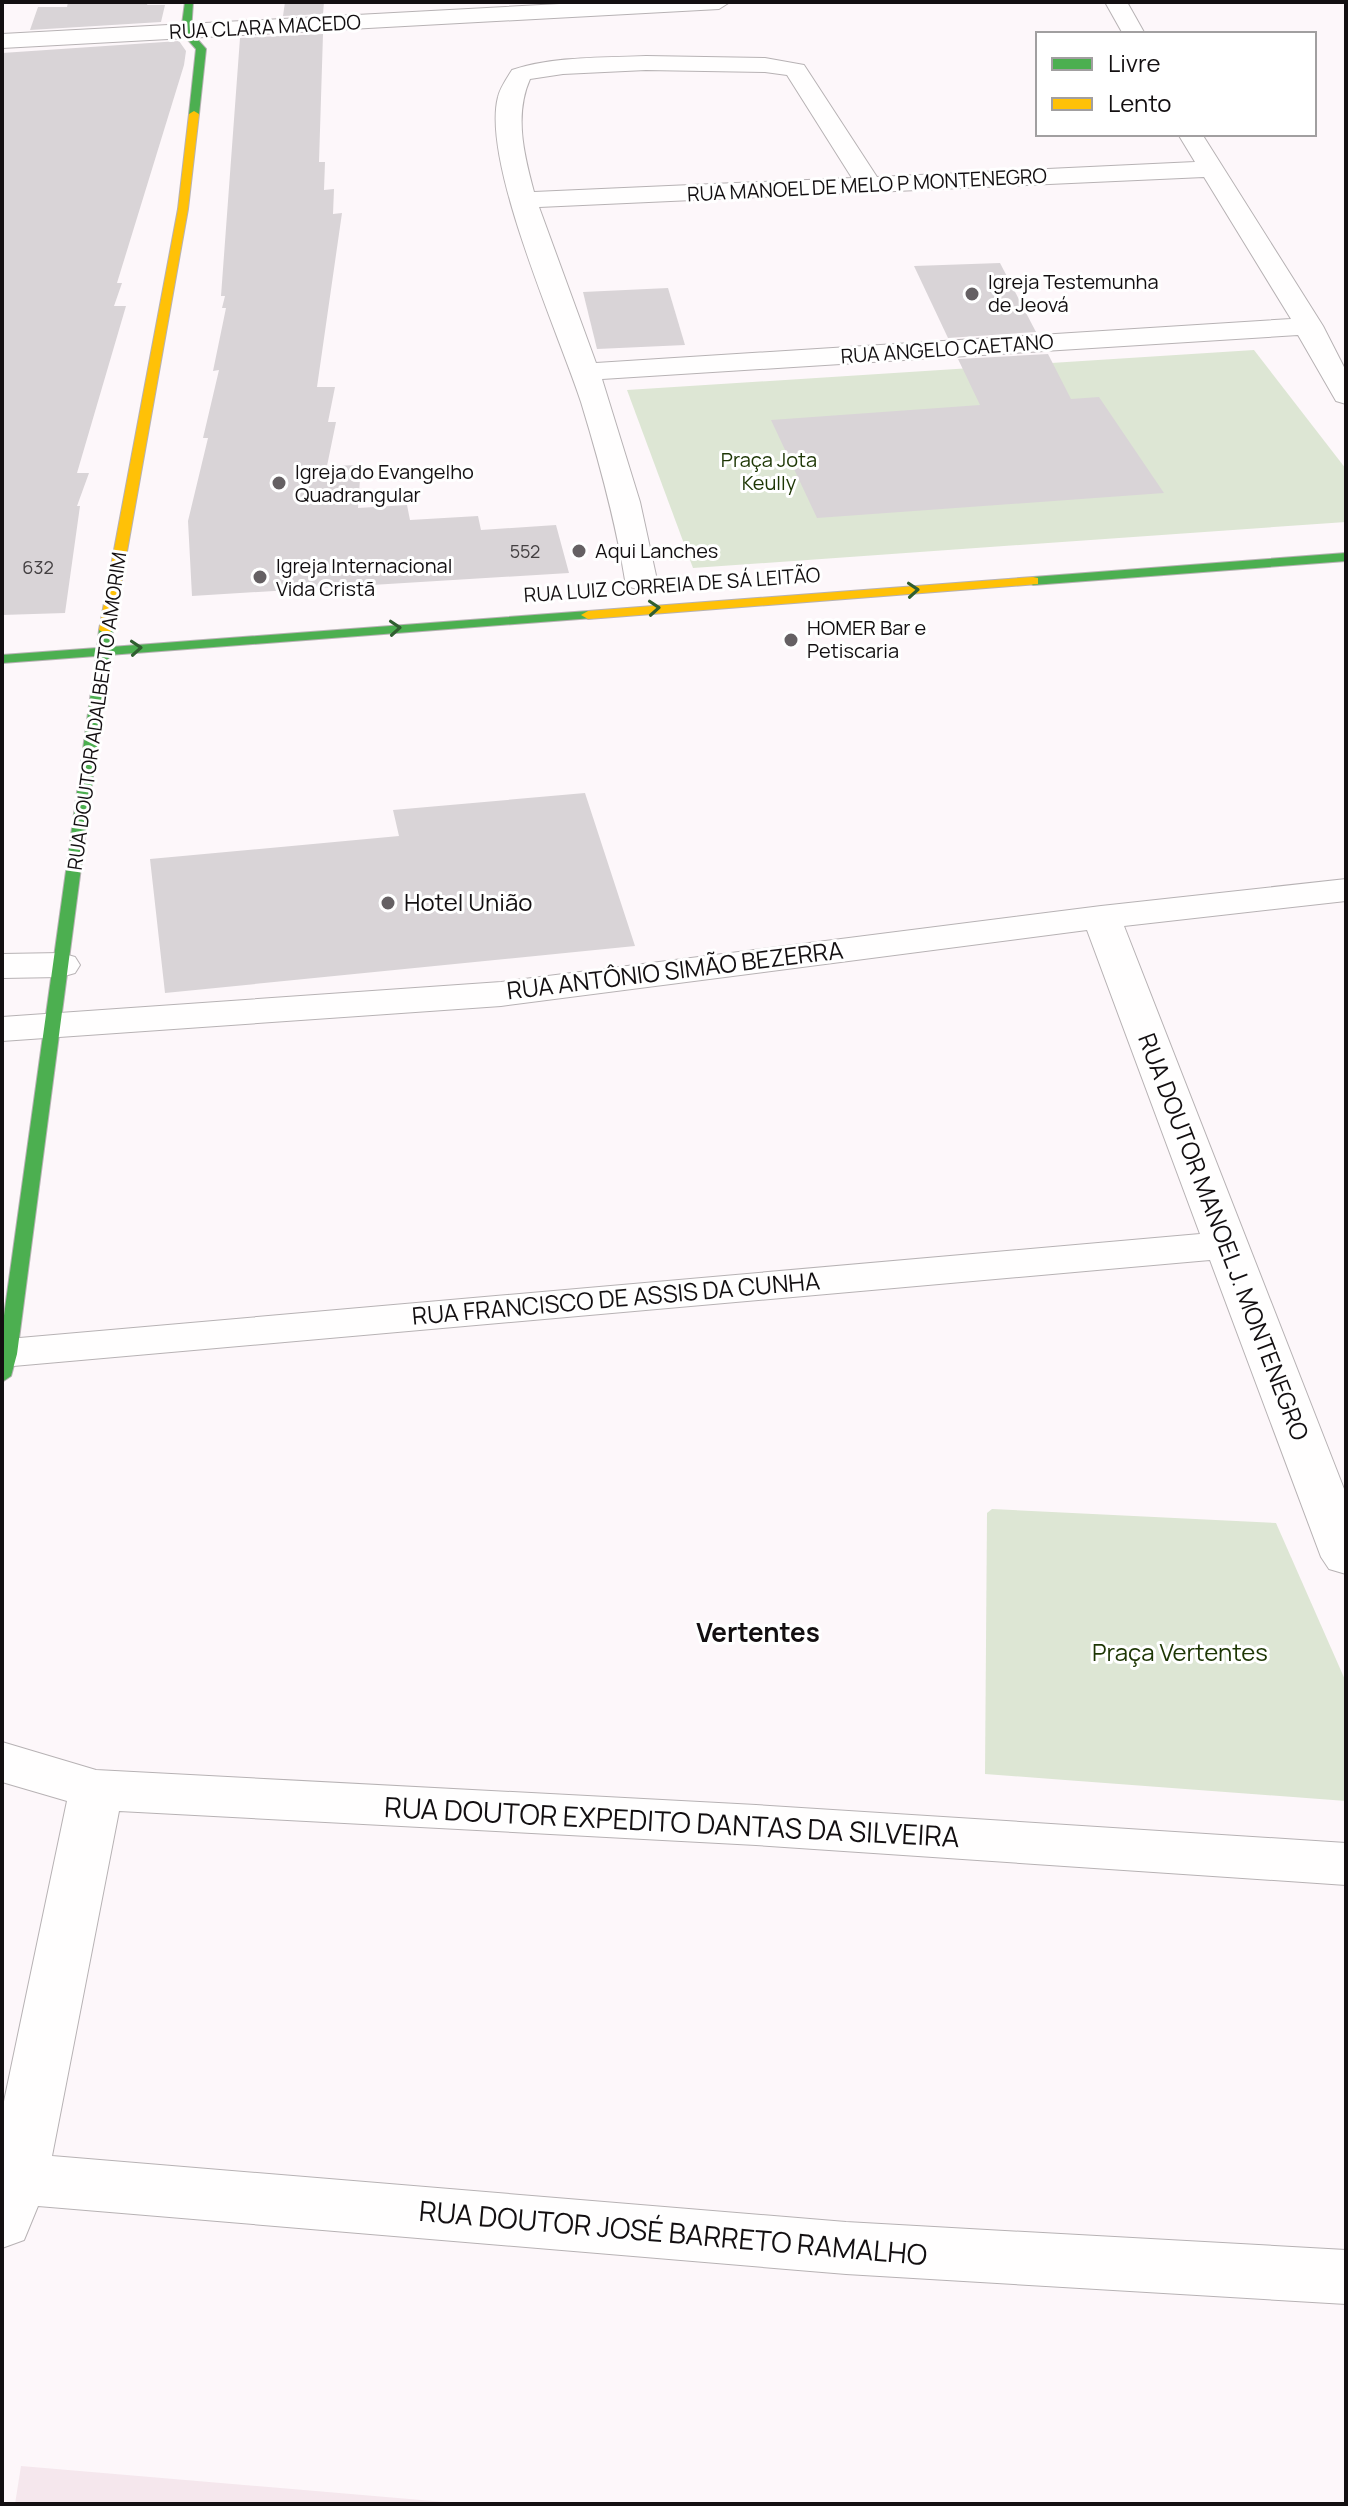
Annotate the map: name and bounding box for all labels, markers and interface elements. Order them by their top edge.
street label: RUA CLARA MACEDO [168,8,361,45]
legend [1036,32,1316,136]
text: Livre [1108,46,1161,79]
text: Lento [1108,86,1172,119]
street label: RUA MANOEL DE MELO P MONTENEGRO [686,162,1048,207]
place label: Igreja Testemunha de Jeová [988,268,1159,318]
marker: Igreja Testemunha de Jeová [963,285,981,303]
street label: RUA ANGELO CAETANO [840,328,1054,369]
park label: Praça Jota Keully [721,446,817,496]
place label: Igreja do Evangelho Quadrangular [295,458,474,508]
marker: Igreja do Evangelho Quadrangular [270,474,288,492]
place label: Aqui Lanches [595,537,718,564]
house number: 552 [510,539,540,563]
marker: Aqui Lanches [570,542,588,560]
street label: RUA DOUTOR ADALBERTO AMORIM [61,550,132,872]
place label: Igreja Internacional Vida Cristã [276,552,452,602]
house number: 632 [22,555,54,579]
street label: RUA LUIZ CORREIA DE SÁ LEITÃO [523,561,821,608]
marker: Igreja Internacional Vida Cristã [251,568,269,586]
one-way arrow [907,582,920,599]
one-way arrow [648,600,661,617]
place label: HOMER Bar e Petiscaria [807,614,926,664]
one-way arrow [389,620,402,637]
marker: HOMER Bar e Petiscaria [782,631,800,649]
one-way arrow [130,640,143,657]
place label: Hotel União [404,885,532,918]
marker: Hotel União [379,894,397,912]
street label: RUA ANTÔNIO SIMÃO BEZERRA [505,933,845,1007]
street label: RUA DOUTOR MANOEL J. MONTENEGRO [1131,1028,1317,1445]
street label: RUA FRANCISCO DE ASSIS DA CUNHA [411,1263,821,1332]
district label: Vertentes [696,1614,820,1650]
park label: Praça Vertentes [1092,1635,1268,1668]
street label: RUA DOUTOR EXPEDITO DANTAS DA SILVEIRA [383,1787,961,1855]
street label: RUA DOUTOR JOSÉ BARRETO RAMALHO [417,2191,929,2273]

